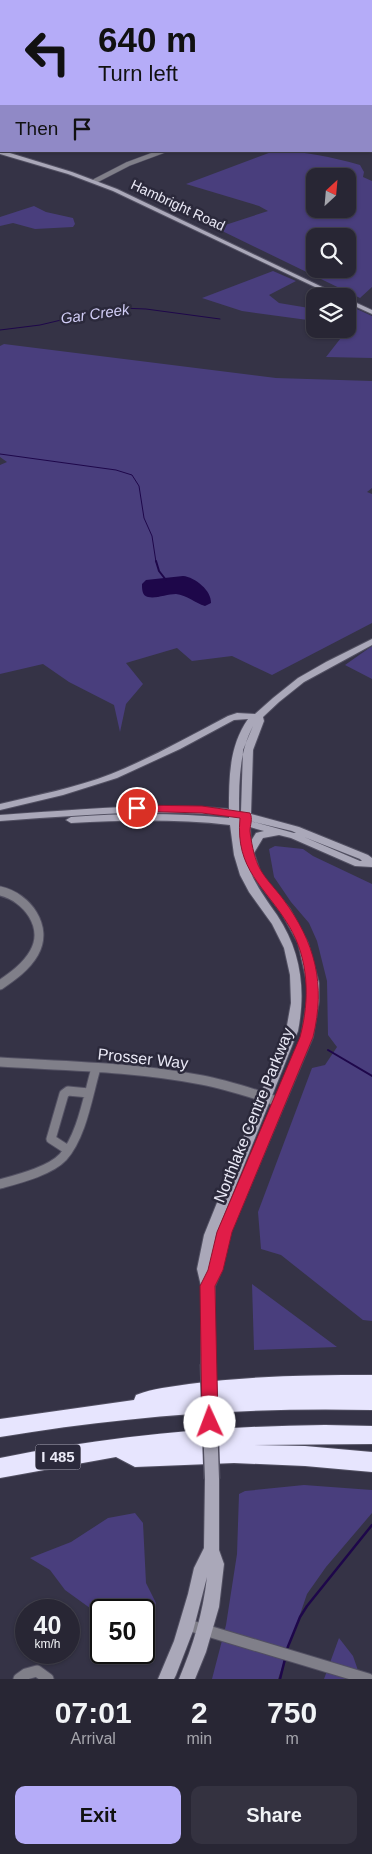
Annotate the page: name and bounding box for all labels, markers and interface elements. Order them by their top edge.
icon: left [15,20,80,85]
text: 640 m [98,20,197,59]
text: Turn left [98,61,178,86]
icon: arrive [68,115,96,143]
text: Then [15,118,58,139]
north arrow [306,168,356,218]
map controls [306,168,356,338]
street label: Hambright Road [128,176,228,234]
button: search [306,228,356,278]
button: layers [306,288,356,338]
water label: Gar Creek [59,300,132,327]
pin [116,787,158,829]
icon: arrive [123,794,151,822]
street label: Northlake Centre Parkway [211,1025,296,1205]
street label: Prosser Way [97,1045,189,1072]
position arrow [183,1395,235,1447]
road number: I 485 [36,1444,80,1470]
speed limit sign: 50 [90,1599,155,1664]
text: 40 [34,1611,61,1639]
text: km/h [34,1637,61,1651]
text: 07:01 [55,1696,132,1729]
text: 2 [191,1696,208,1729]
text: 750 [267,1696,317,1729]
text: Arrival [71,1730,116,1747]
text: min [186,1730,212,1747]
text: m [285,1730,299,1747]
button: Exit [15,1786,181,1844]
button: Share [191,1786,357,1844]

